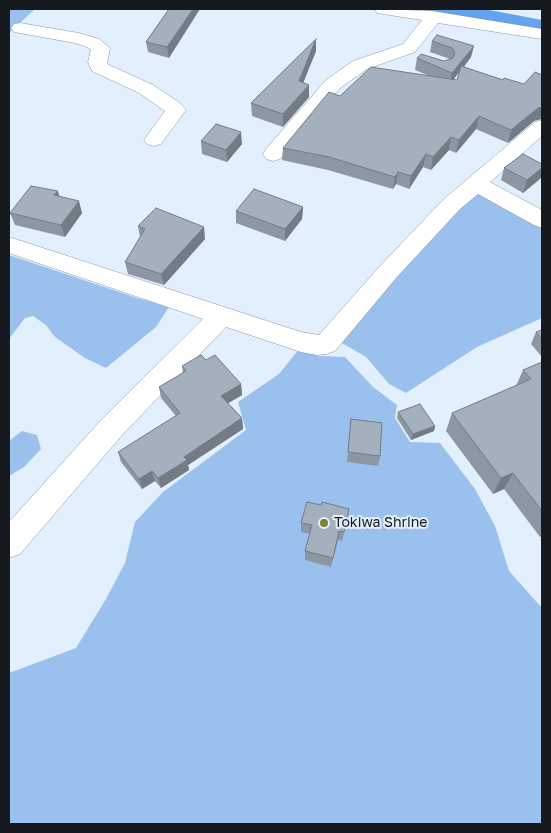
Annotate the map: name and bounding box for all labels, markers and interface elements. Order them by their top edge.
place label: Tokiwa Shrine [334,515,427,531]
marker: Tokiwa Shrine [318,517,330,529]

